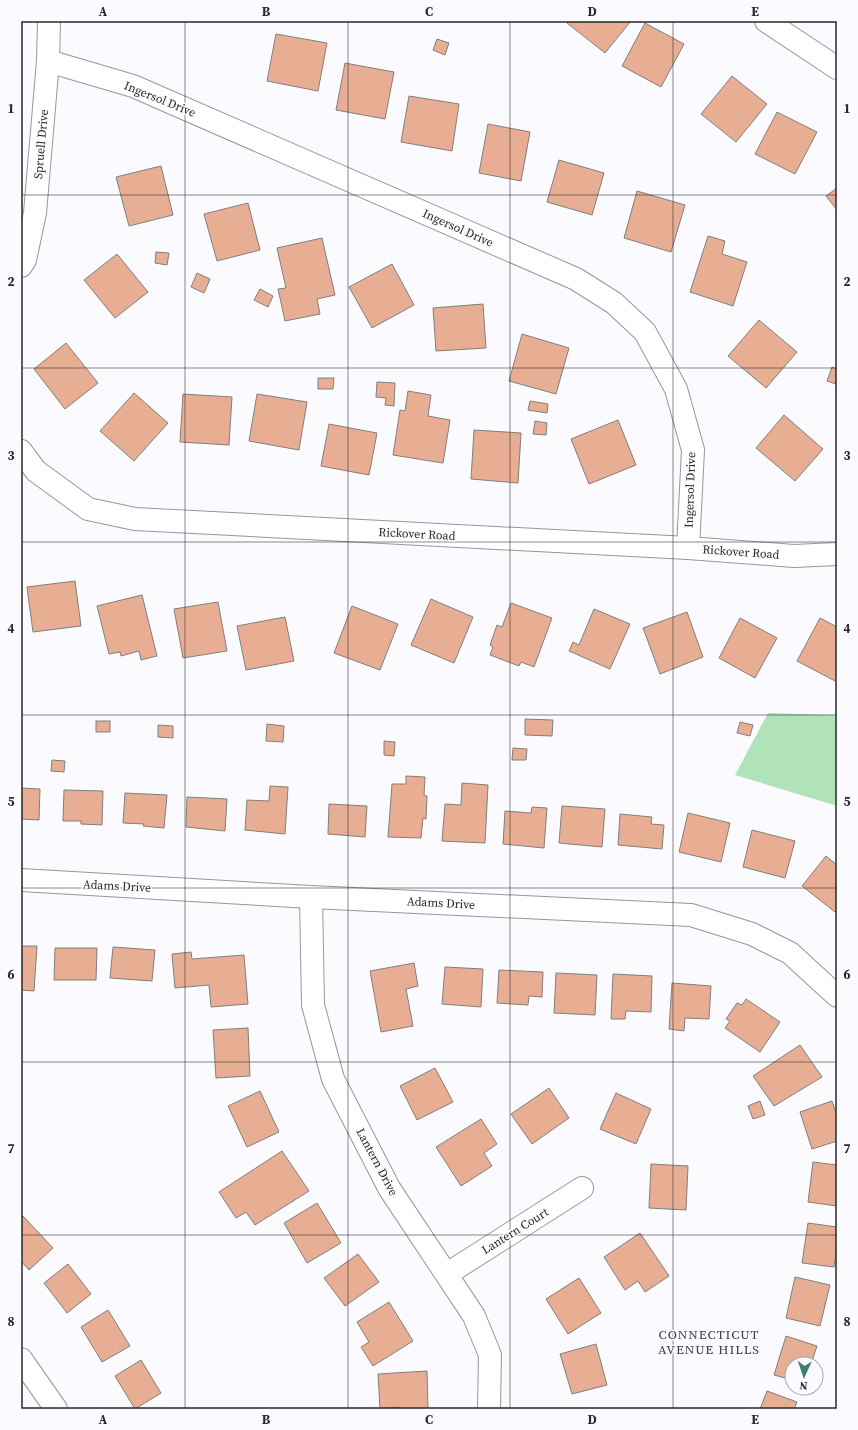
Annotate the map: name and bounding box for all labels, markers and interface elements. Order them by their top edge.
text: A [99,3,108,20]
text: B [262,3,271,20]
text: C [425,3,433,20]
text: D [587,3,597,20]
text: E [751,3,759,20]
street label: Ingersol Drive [122,77,198,121]
text: 1 [7,100,15,117]
text: 1 [843,100,851,117]
street label: Spruell Drive [30,109,52,179]
street label: Ingersol Drive [420,205,496,251]
text: 2 [7,273,15,290]
text: 2 [843,273,851,290]
text: 3 [7,447,15,464]
text: 3 [843,447,851,464]
street label: Ingersol Drive [681,452,699,528]
street label: Rickover Road [378,524,456,544]
street label: Rickover Road [702,541,780,563]
text: 4 [7,620,15,637]
text: 4 [843,620,851,637]
text: 5 [7,793,15,810]
text: 5 [843,793,851,810]
street label: Adams Drive [83,876,151,896]
street label: Adams Drive [407,893,475,913]
text: 6 [7,966,15,983]
text: 6 [843,966,851,983]
street label: Lantern Drive [352,1125,402,1199]
text: 7 [7,1140,15,1157]
text: 7 [843,1140,851,1157]
street label: Lantern Court [479,1204,551,1258]
text: 8 [7,1313,15,1330]
text: 8 [843,1313,851,1330]
district label: CONNECTICUT AVENUE HILLS [658,1326,760,1358]
north arrow [784,1356,824,1396]
text: N [799,1378,808,1393]
text: A [99,1411,108,1428]
text: B [262,1411,271,1428]
text: C [425,1411,433,1428]
text: D [587,1411,597,1428]
text: E [751,1411,759,1428]

